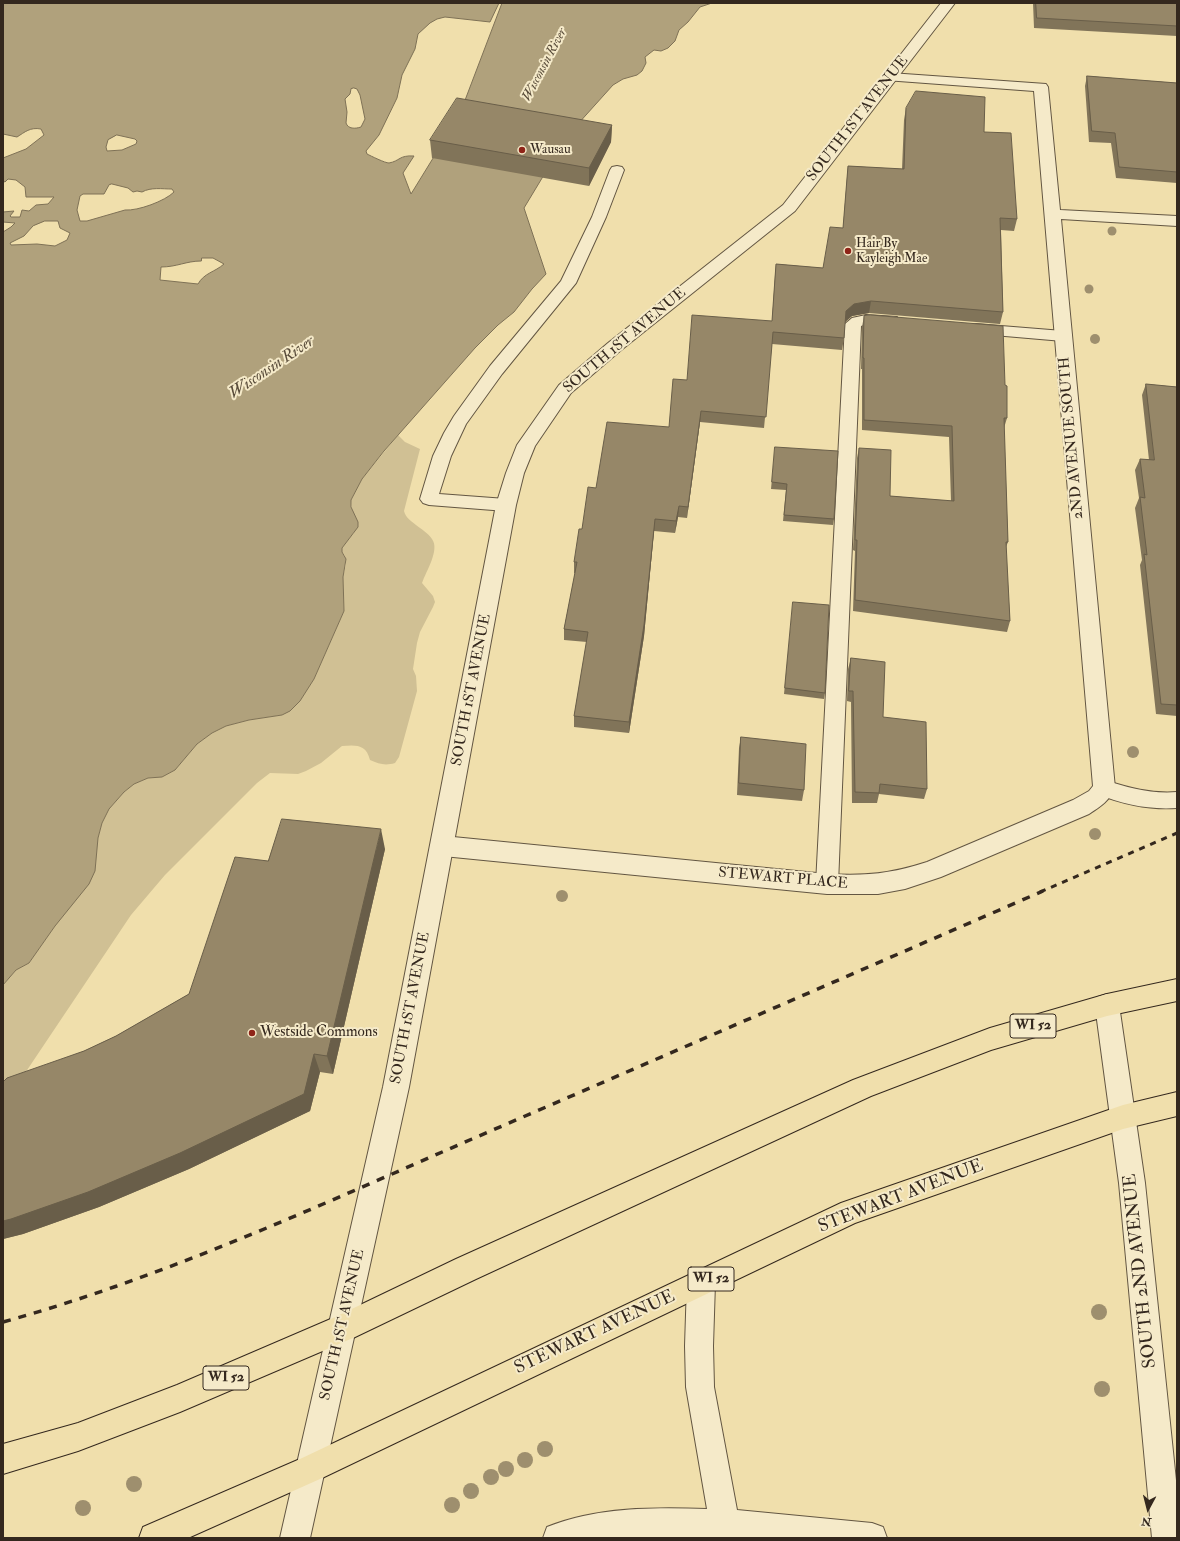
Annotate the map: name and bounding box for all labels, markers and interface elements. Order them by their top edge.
water label: Wisconsin River [519,26,571,104]
street label: SOUTH 1ST AVENUE [803,53,913,185]
place label: Wausau [530,142,571,158]
marker: Wausau [517,145,527,155]
place label: Hair By Kayleigh Mae [856,236,927,267]
marker: Hair By Kayleigh Mae [843,246,853,256]
street label: SOUTH 1ST AVENUE [560,284,690,398]
water label: Wisconsin River [226,332,318,404]
street label: 2ND AVENUE SOUTH [1056,356,1088,520]
street label: SOUTH 1ST AVENUE [448,613,496,767]
street label: STEWART PLACE [717,864,849,894]
street label: SOUTH 1ST AVENUE [387,931,435,1085]
road number: WI 52 [1010,1014,1056,1038]
place label: Westside Commons [260,1024,378,1042]
marker: Westside Commons [247,1028,257,1038]
street label: STEWART AVENUE [816,1156,986,1238]
street label: SOUTH 2ND AVENUE [1120,1173,1162,1369]
street label: SOUTH 1ST AVENUE [317,1248,369,1402]
road number: WI 52 [688,1267,734,1291]
street label: STEWART AVENUE [511,1286,679,1380]
road number: WI 52 [203,1366,249,1390]
north arrow [1128,1489,1168,1529]
text: N [1141,1514,1152,1528]

